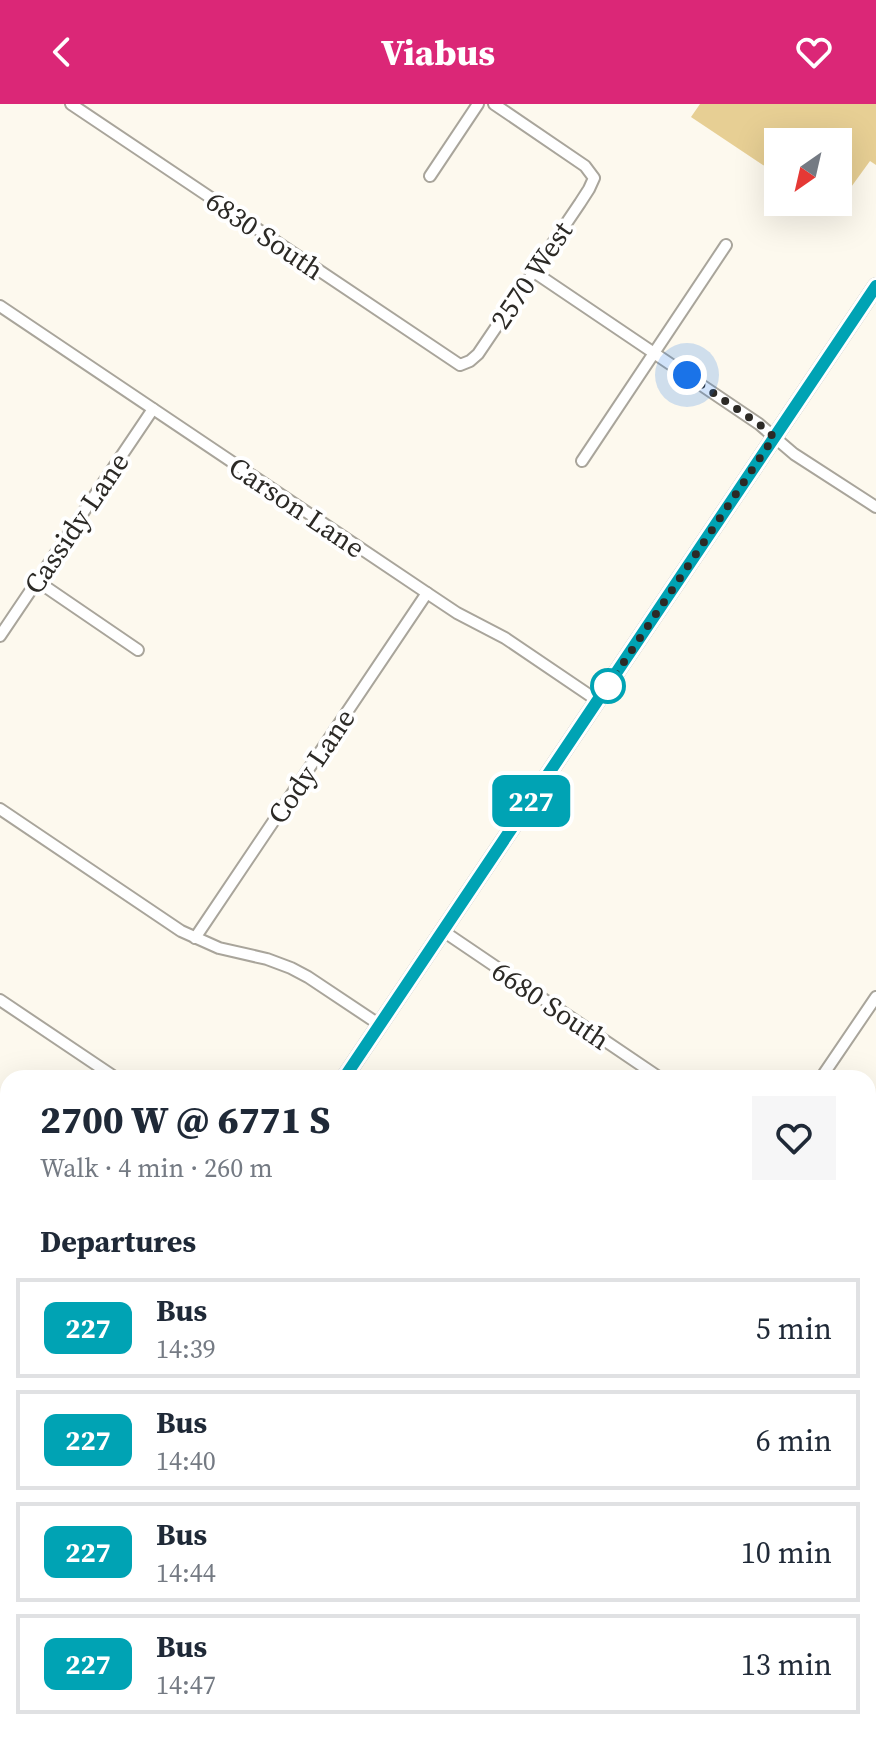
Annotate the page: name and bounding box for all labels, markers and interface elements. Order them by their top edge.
text: Viabus [381,28,495,77]
icon: back [40,30,84,74]
icon: heart [792,30,836,74]
north arrow [764,128,852,216]
map controls [764,128,852,216]
street label: 6830 South [199,182,331,288]
street label: 2570 West [481,213,581,336]
your location [667,355,707,395]
street label: Cassidy Lane [15,445,137,601]
street label: Carson Lane [222,448,372,566]
unlabelled marker [591,669,625,703]
street label: Cody Lane [258,701,364,831]
line badge: 227 [485,775,577,827]
text: 227 [508,782,554,820]
street label: 6680 South [485,952,617,1058]
text: 2700 W @ 6771 S [40,1094,330,1146]
button: heart [752,1096,836,1180]
text: Walk · 4 min · 260 m [40,1150,273,1186]
text: Departures [40,1221,196,1262]
text: Bus [156,1290,207,1331]
text: 5 min [756,1308,832,1349]
text: 227 [65,1309,111,1347]
text: 14:39 [156,1331,216,1367]
text: Bus [156,1402,207,1443]
text: 6 min [756,1420,832,1461]
text: 227 [65,1421,111,1459]
text: 14:40 [156,1443,216,1479]
text: Bus [156,1514,207,1555]
text: 10 min [741,1532,832,1573]
text: 227 [65,1533,111,1571]
text: 14:44 [156,1555,216,1591]
text: Bus [156,1626,207,1667]
text: 13 min [741,1644,832,1685]
text: 227 [65,1645,111,1683]
text: 14:47 [156,1667,216,1703]

